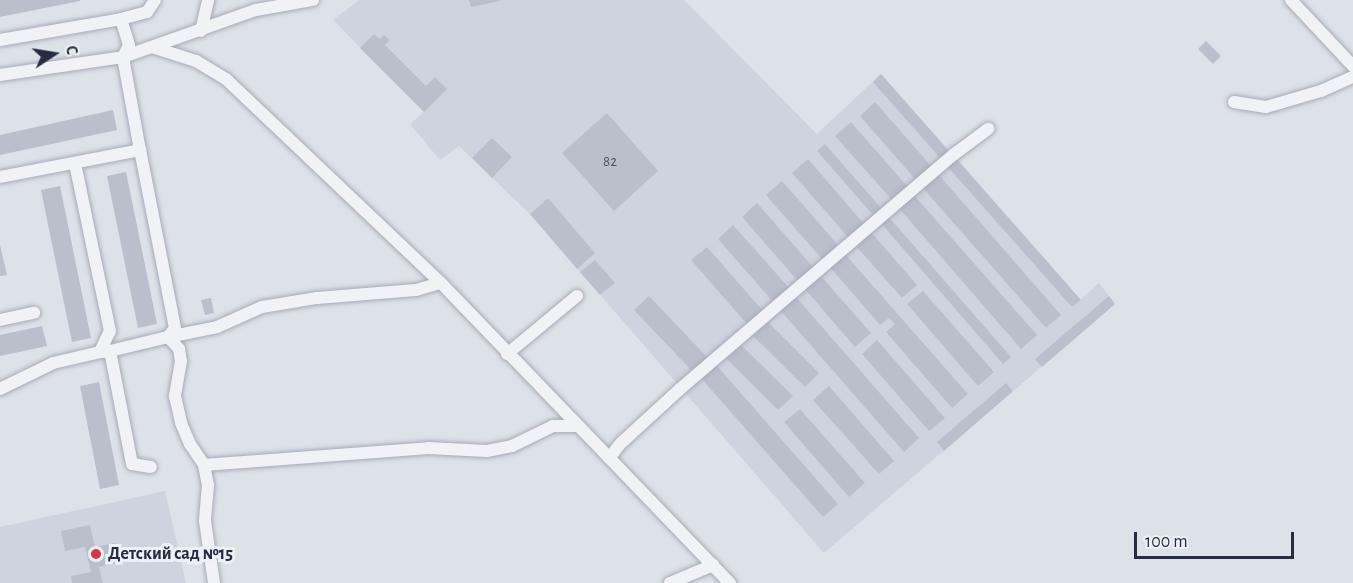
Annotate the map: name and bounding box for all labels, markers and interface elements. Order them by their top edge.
north arrow [24,24,84,84]
text: С [63,44,80,56]
house number: 82 [603,153,617,171]
scale bar [1137,520,1298,558]
text: 100 m [1145,533,1188,551]
place label: Детский сад №15 [108,543,233,565]
marker: Детский сад №15 [89,547,103,561]

